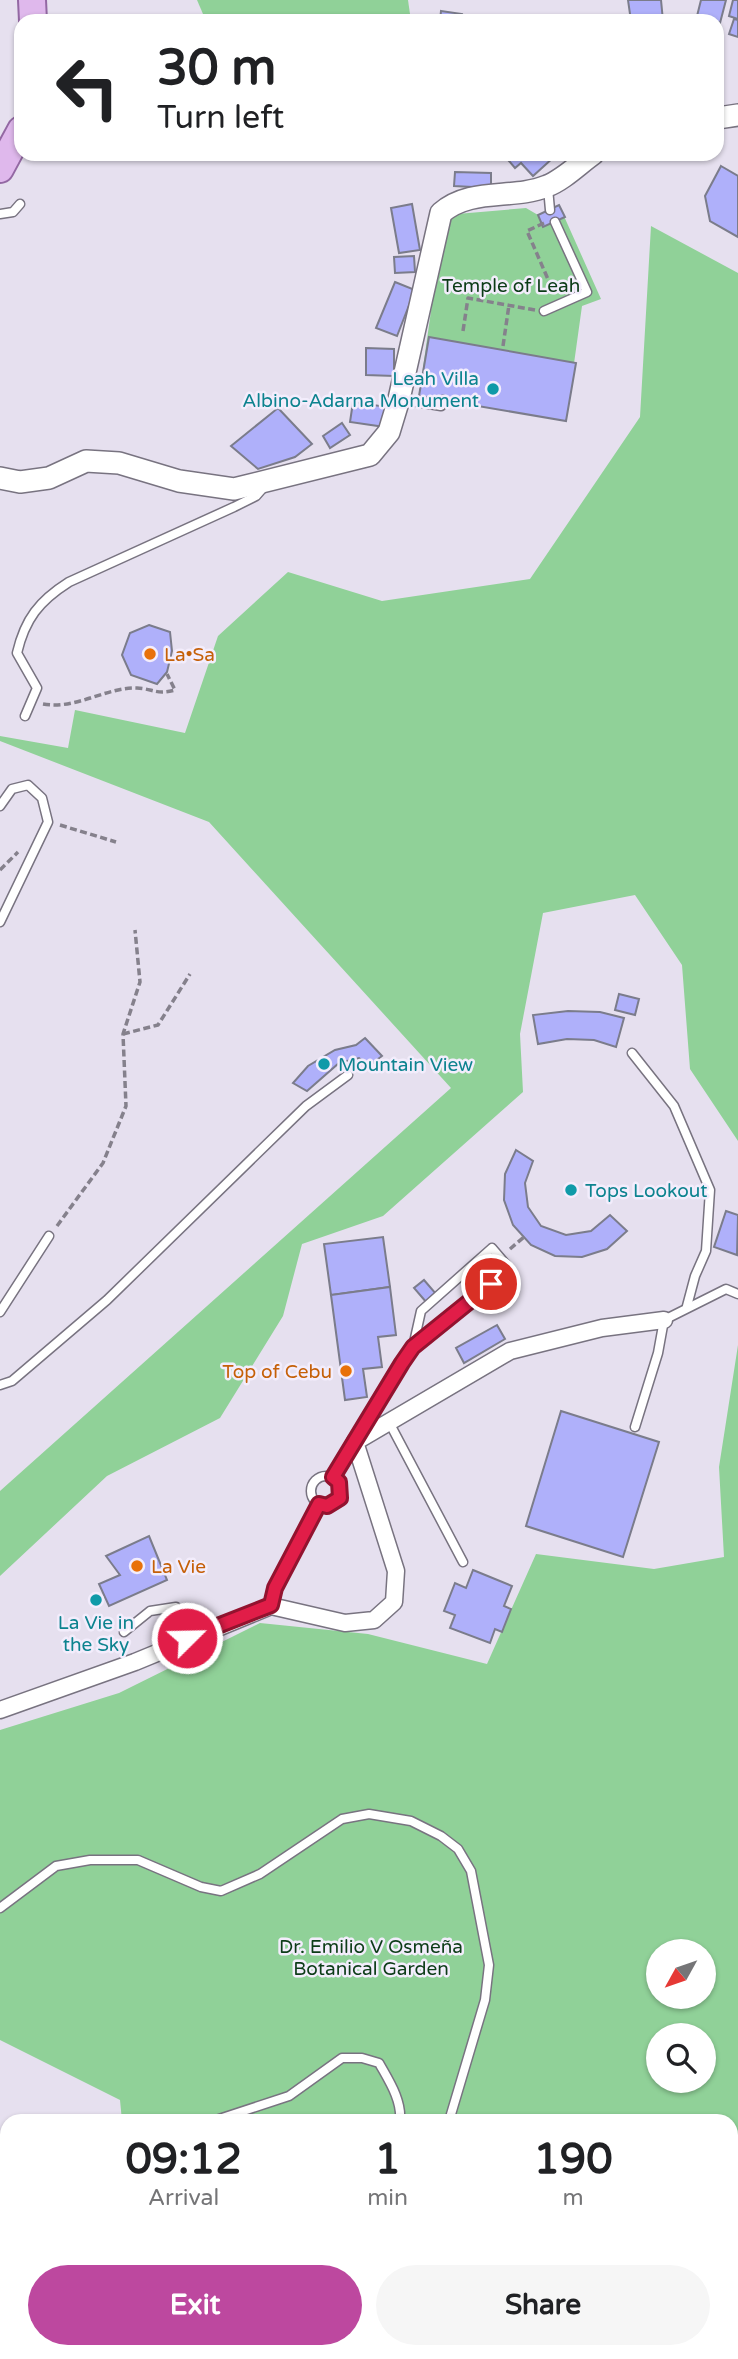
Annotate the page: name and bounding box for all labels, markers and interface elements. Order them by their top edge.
text: 30 m [157,39,276,98]
icon: left [42,42,133,133]
text: Turn left [157,99,284,137]
park label: Temple of Leah [442,275,580,297]
place label: Leah Villa Albino-Adarna Monument [242,368,479,412]
marker: Leah Villa Albino-Adarna Monument [485,381,501,397]
place label: La•Sa [164,644,215,666]
marker: La•Sa [142,646,158,662]
place label: Mountain View [338,1054,473,1076]
marker: Mountain View [316,1056,332,1072]
place label: Tops Lookout [585,1180,708,1202]
marker: Tops Lookout [563,1182,579,1198]
pin [461,1254,521,1314]
icon: arrive [472,1265,510,1303]
place label: Top of Cebu [222,1361,332,1383]
marker: Top of Cebu [338,1363,354,1379]
place label: La Vie [151,1556,206,1578]
marker: La Vie [129,1558,145,1574]
marker: La Vie in the Sky [88,1592,104,1608]
position arrow [150,1601,224,1675]
place label: La Vie in the Sky [58,1612,134,1656]
park label: Dr. Emilio V Osmeña Botanical Garden [279,1936,463,1980]
north arrow [646,1939,716,2009]
map controls [646,1939,716,2093]
button: search [646,2023,716,2093]
text: 09:12 [125,2134,242,2185]
text: 1 [374,2134,401,2185]
text: 190 [533,2134,613,2185]
text: Arrival [148,2184,219,2212]
text: min [367,2184,408,2212]
text: m [562,2184,584,2212]
button: Exit [28,2265,362,2345]
button: Share [376,2265,710,2345]

